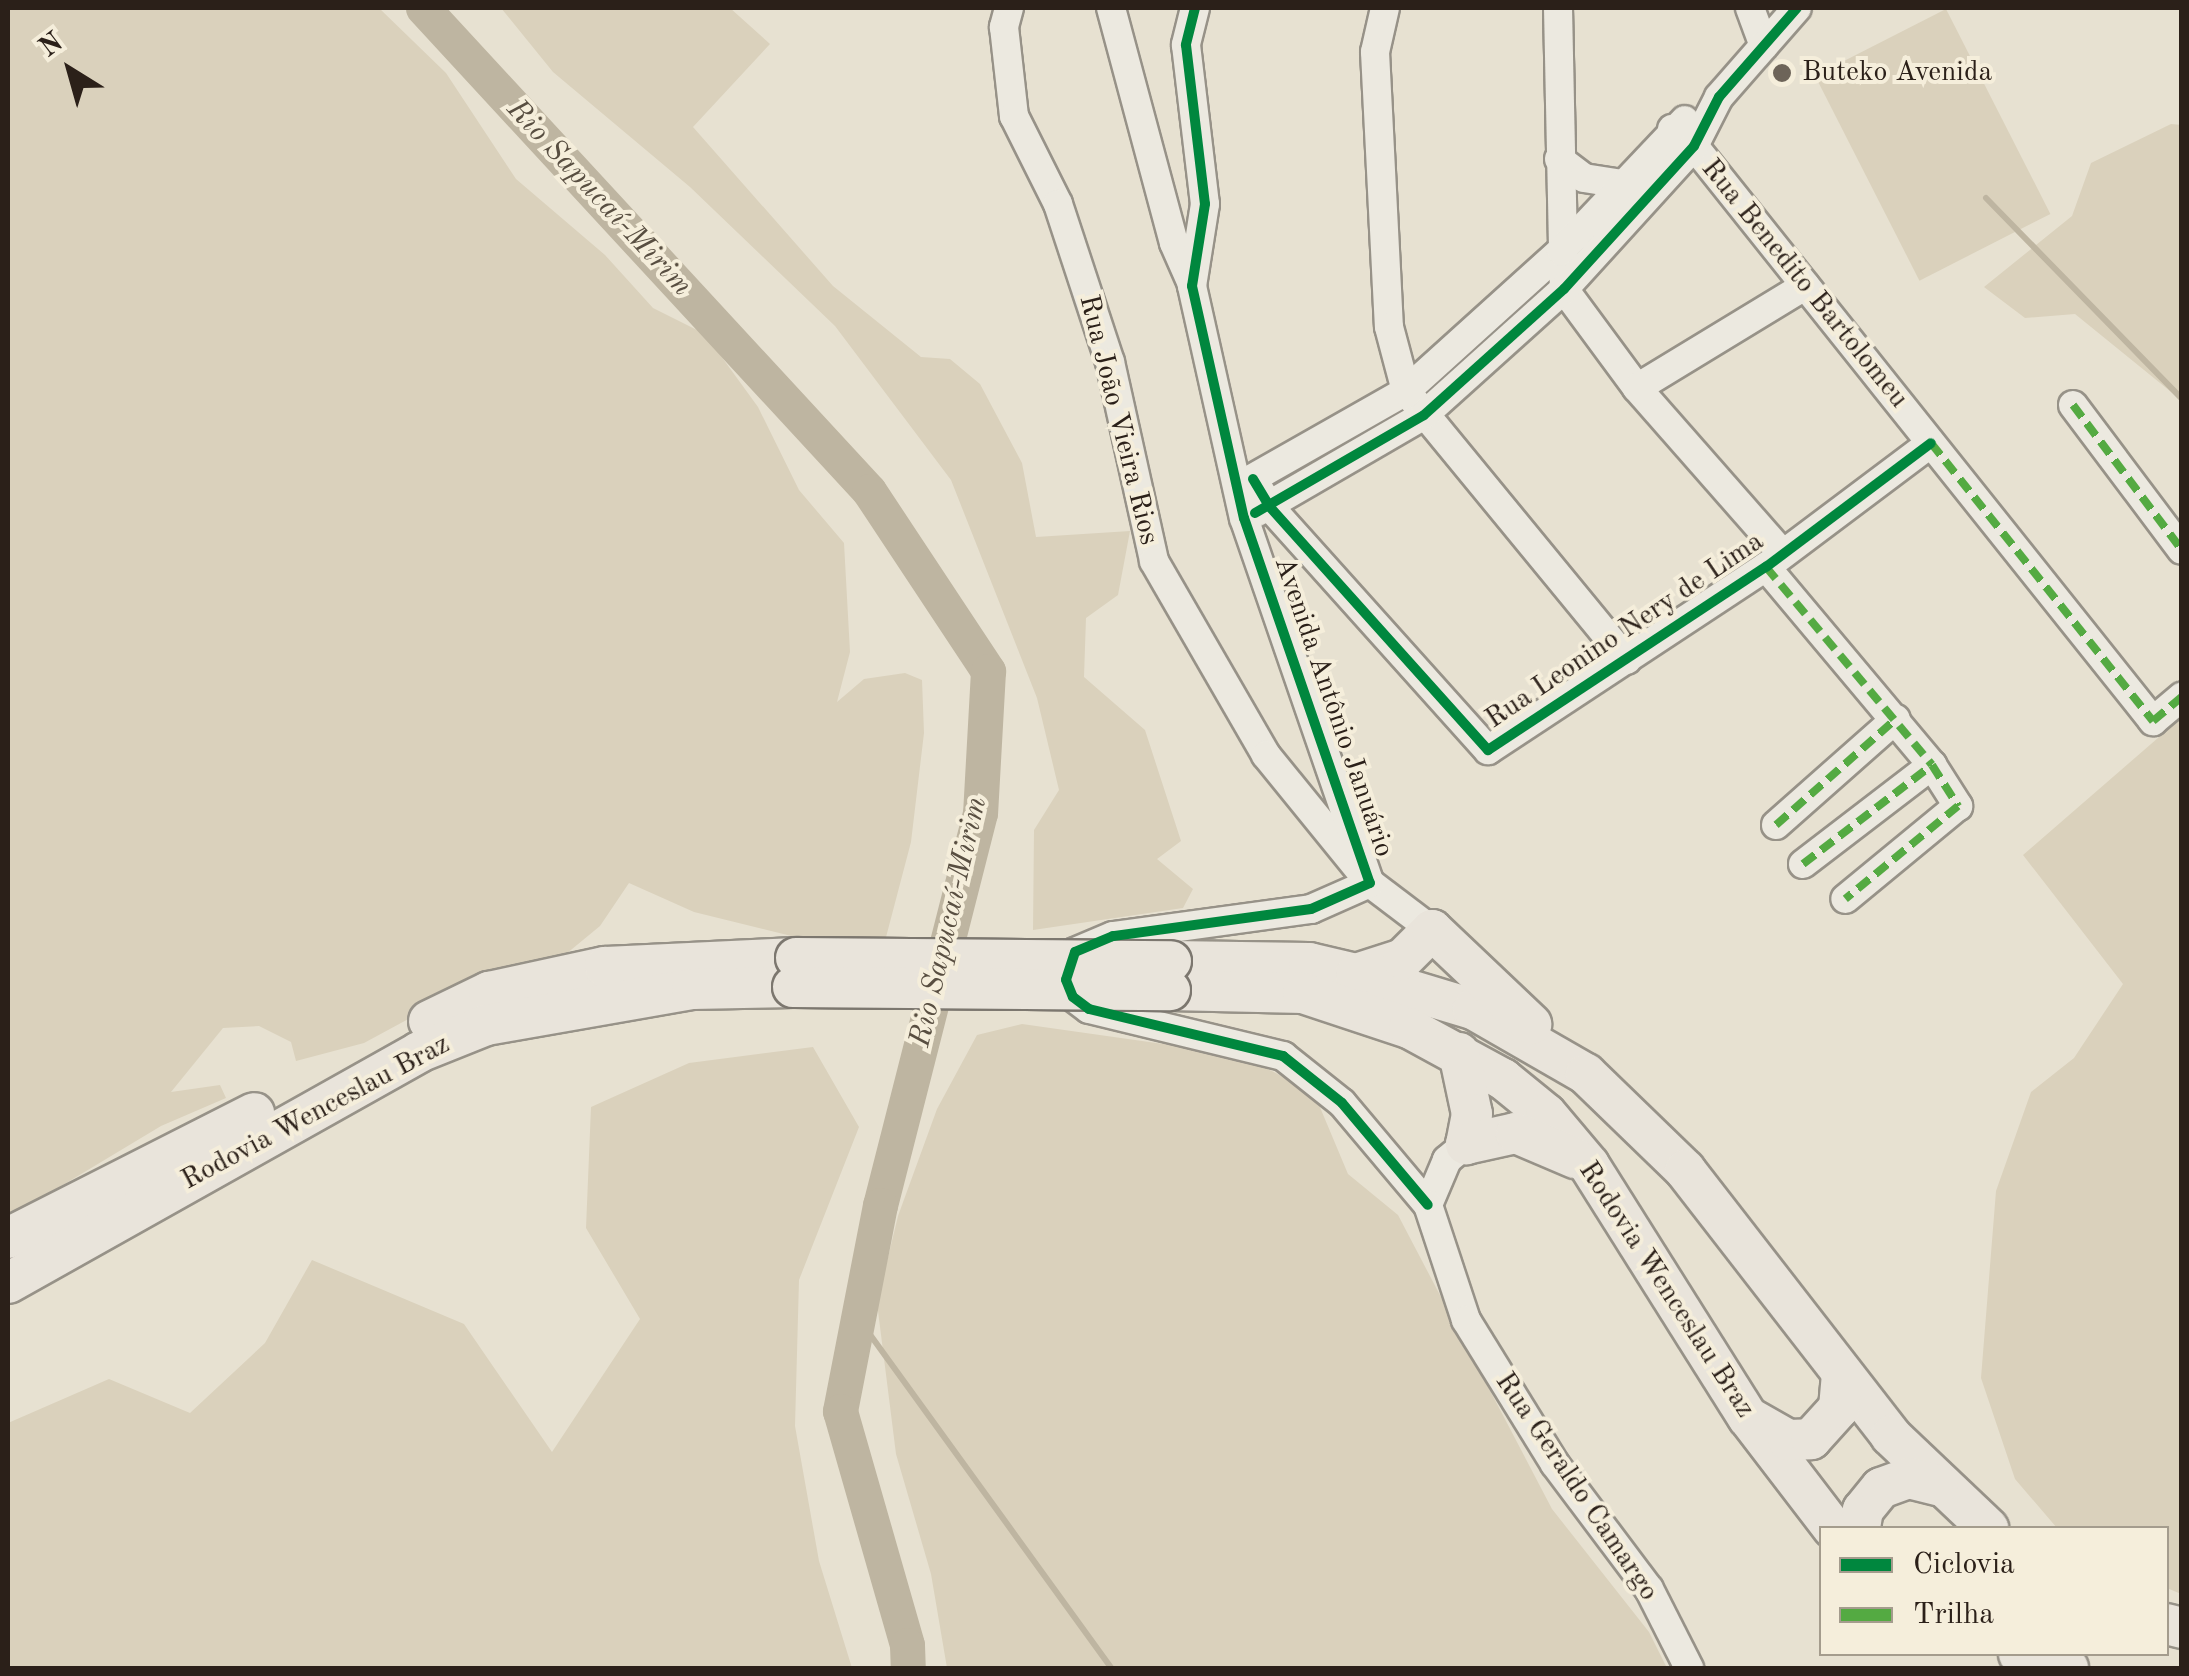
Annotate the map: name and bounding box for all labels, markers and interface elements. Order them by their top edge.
north arrow [20,20,120,120]
text: N [35,28,69,64]
place label: Buteko Avenida [1802,56,1992,90]
marker: Buteko Avenida [1771,62,1793,84]
water label: Rio Sapucaí-Mirim [499,92,699,304]
street label: Rua Benedito Bartolomeu [1693,153,1915,415]
street label: Rua João Vieira Rios [1071,292,1165,548]
street label: Rua Leonino Nery de Lima [1480,525,1770,737]
street label: Avenida Antônio Januário [1266,552,1400,862]
water label: Rio Sapucaí-Mirim [903,793,995,1051]
street label: Rodovia Wenceslau Braz [176,1028,456,1198]
street label: Rodovia Wenceslau Braz [1571,1155,1761,1425]
street label: Rua Geraldo Camargo [1487,1366,1665,1608]
legend [1819,1526,2169,1656]
text: Ciclovia [1913,1550,2015,1580]
text: Trilha [1913,1600,1994,1630]

